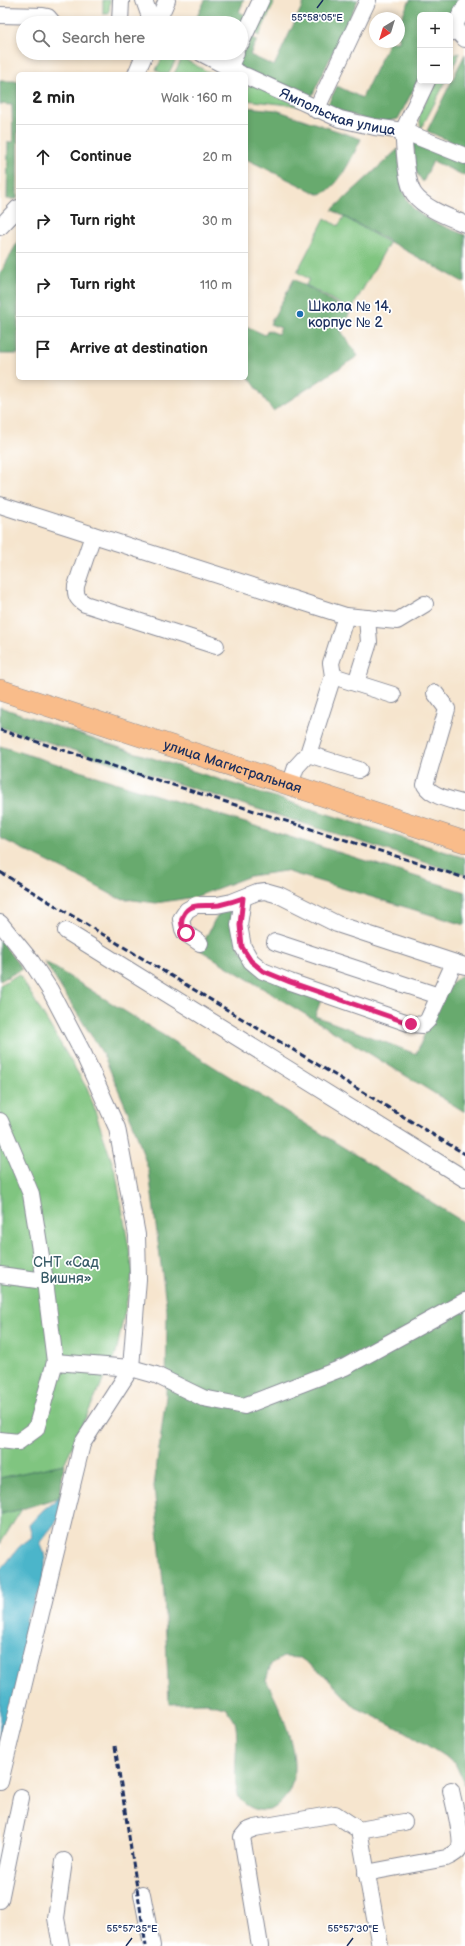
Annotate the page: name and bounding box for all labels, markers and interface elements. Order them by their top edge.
text: 55°58'05"E [291,12,343,24]
north arrow [369,12,405,48]
map controls [417,12,453,84]
button: + [417,12,453,48]
search box [16,16,248,60]
icon: search [30,27,52,49]
text: Search here [62,29,145,48]
button: − [417,48,453,84]
street label: Ямпольская улица [277,85,397,139]
text: 2 min [32,88,75,108]
text: Walk · 160 m [161,90,232,106]
icon: ahead [32,146,54,168]
text: Continue [70,147,132,166]
text: 20 m [202,149,232,165]
icon: right [32,210,54,232]
text: Turn right [70,211,135,230]
text: 30 m [202,213,232,229]
icon: right [32,274,54,296]
text: Turn right [70,275,135,294]
text: 110 m [200,277,232,293]
place label: Школа № 14, корпус № 2 [308,298,391,331]
marker: Школа № 14, корпус № 2 [295,309,305,319]
icon: arrive [32,338,54,360]
text: Arrive at destination [70,339,208,358]
street label: улица Магистральная [161,736,304,797]
route start [177,924,195,942]
route end [402,1015,420,1033]
park label: СНТ «Сад Вишня» [33,1254,99,1287]
text: 55°57'35"E [106,1923,158,1935]
text: 55°57'30"E [327,1923,379,1935]

